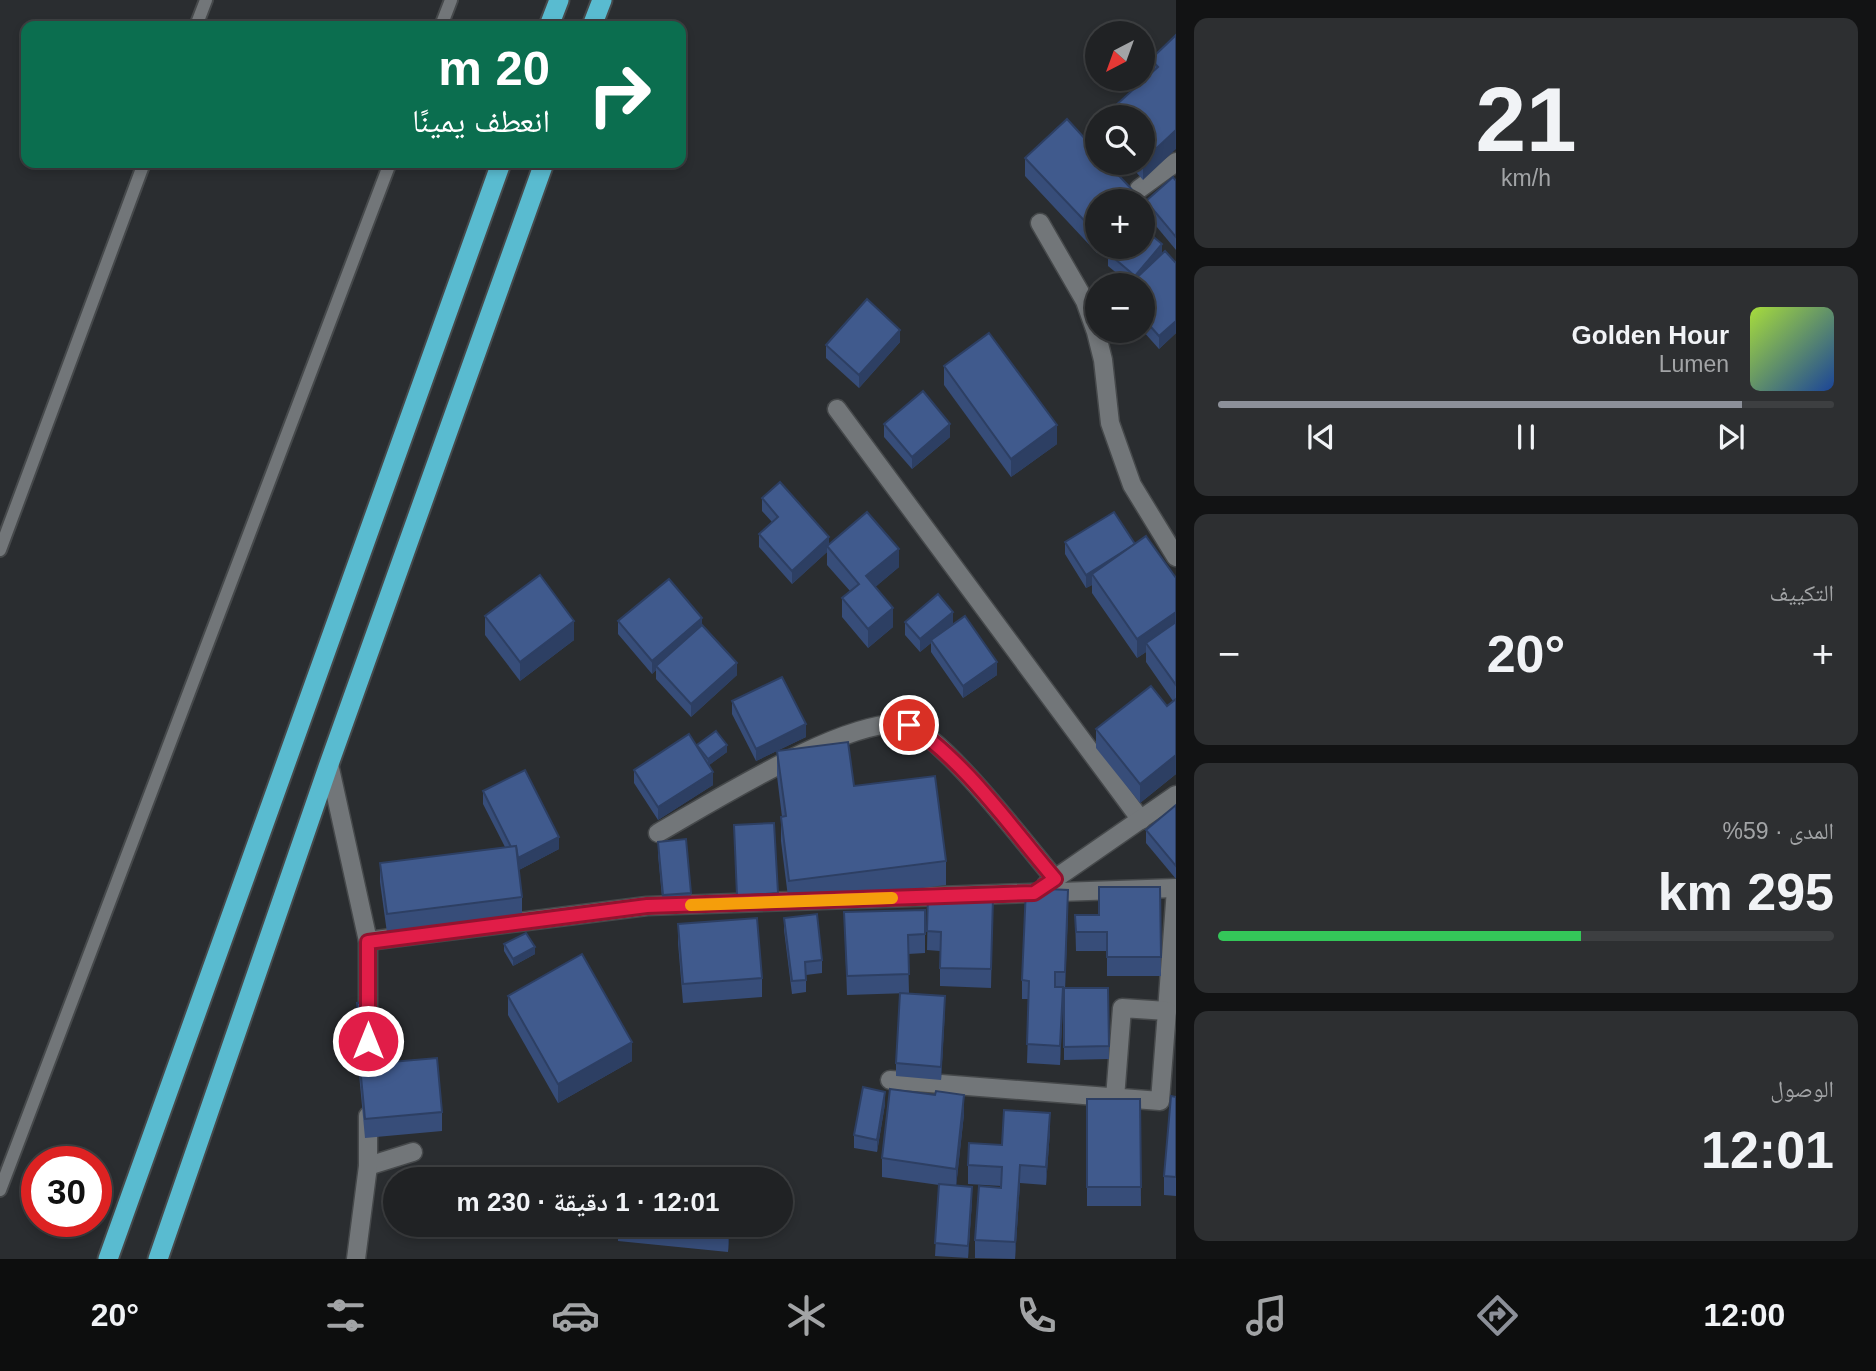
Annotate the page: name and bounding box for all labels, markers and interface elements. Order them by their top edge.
north arrow [1085,21,1155,91]
map controls [1085,21,1155,343]
text: 20 m [438,41,550,95]
icon: right [574,49,665,140]
text: 21 [1475,69,1577,170]
text: انعطف يمينًا [412,103,550,139]
button: search [1085,105,1155,175]
text: km/h [1501,165,1551,191]
button: + [1085,189,1155,259]
button: − [1085,273,1155,343]
text: Golden Hour [1572,320,1729,350]
text: Lumen [1659,351,1729,377]
icon: previous [1302,418,1340,456]
icon: pause [1507,418,1545,456]
icon: next [1712,418,1750,456]
text: التكييف [1769,580,1834,606]
text: 20° [1487,625,1565,683]
text: − [1218,633,1240,675]
text: + [1812,633,1834,675]
pin [879,695,939,755]
icon: arrive [890,706,928,744]
text: المدى · 59% [1723,818,1834,844]
text: 295 km [1658,863,1834,921]
position arrow [331,1004,405,1078]
text: الوصول [1770,1076,1834,1102]
text: 12:01 [1701,1121,1834,1179]
speed limit sign: 30 [21,1146,112,1237]
text: 12:01 · 1 دقيقة · 230 m [457,1187,719,1217]
icon: filters [321,1291,370,1340]
icon: car [551,1291,600,1340]
icon: climate [782,1291,831,1340]
icon: phone [1012,1291,1061,1340]
icon: music [1242,1291,1291,1340]
icon: directions [1473,1291,1522,1340]
text: 20° [91,1297,139,1333]
text: 12:00 [1703,1297,1785,1333]

